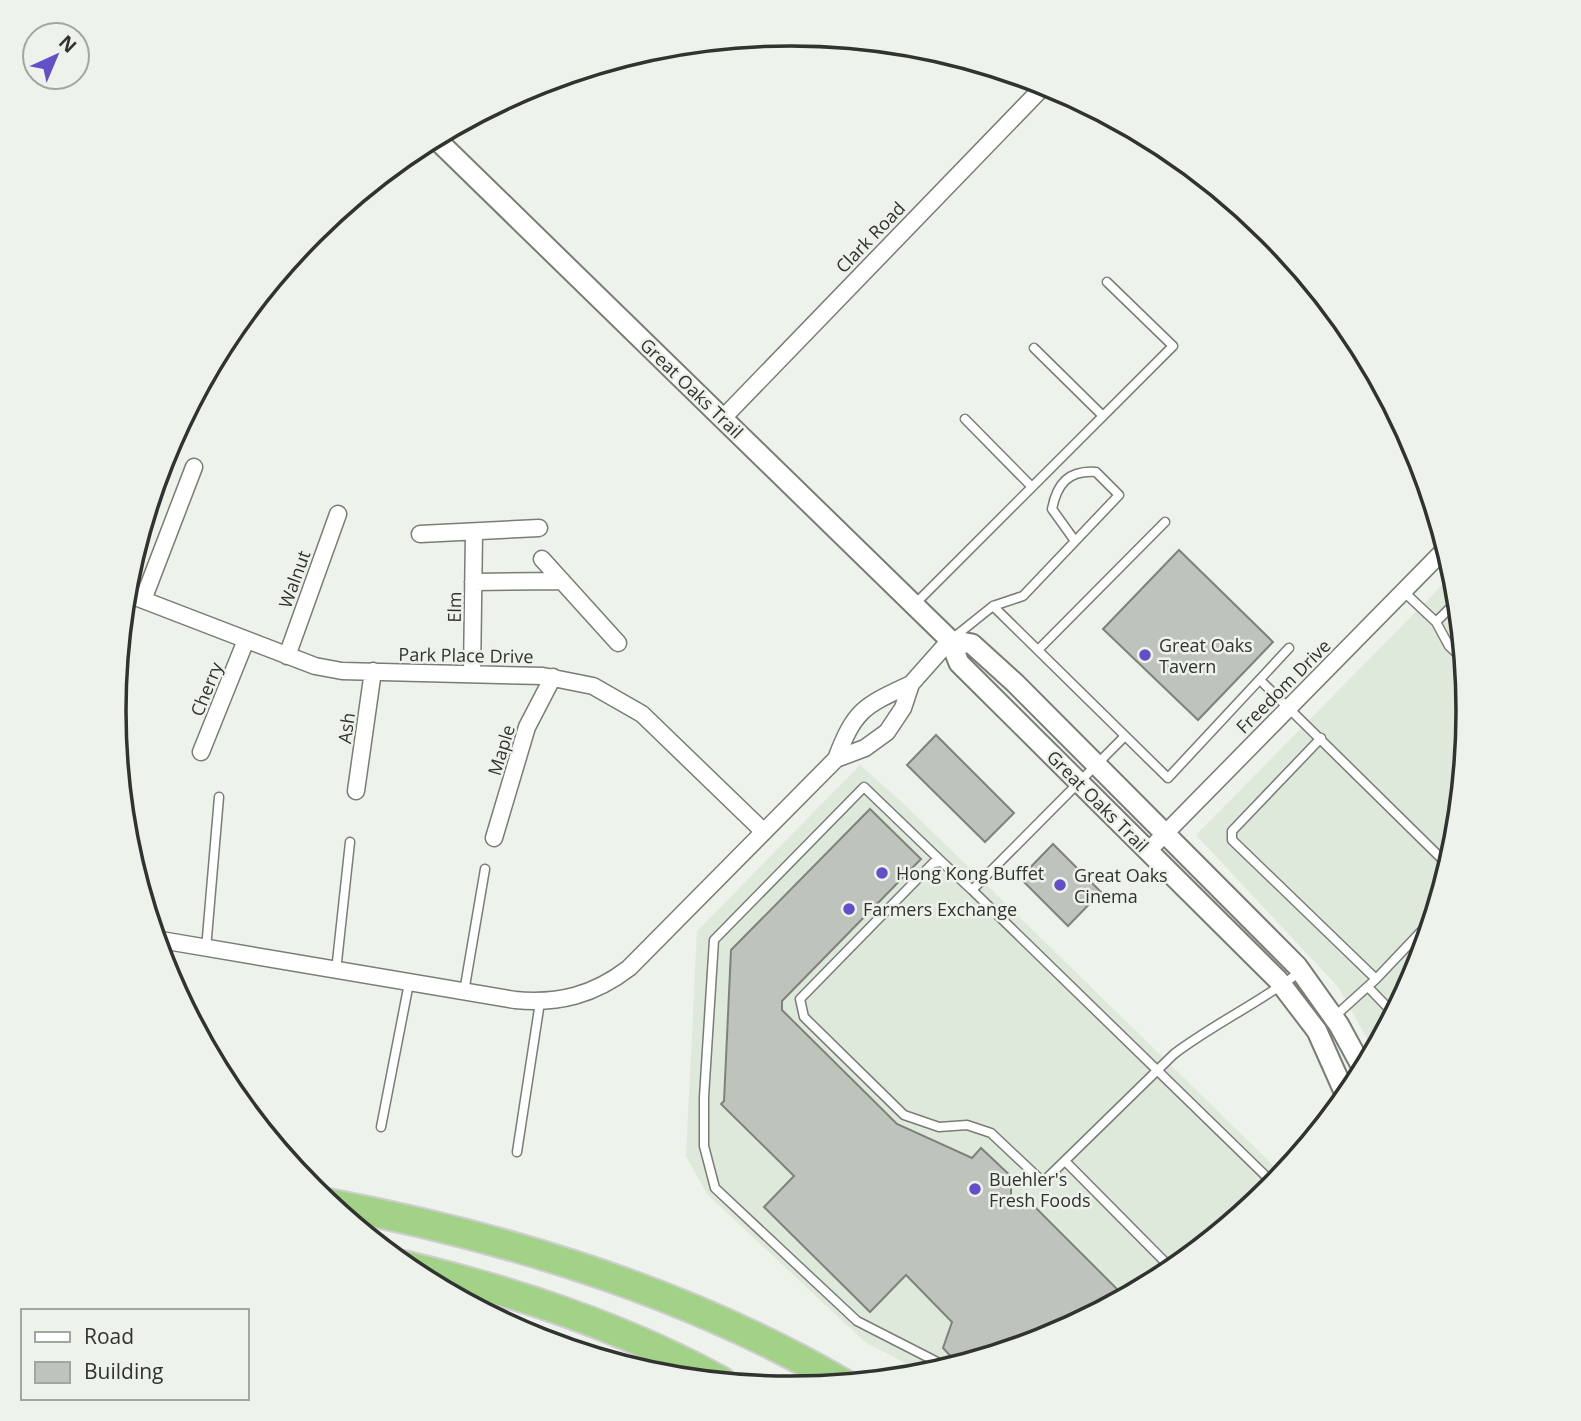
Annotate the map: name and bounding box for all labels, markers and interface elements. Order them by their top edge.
north arrow [21,21,91,91]
text: N [53,29,82,58]
street label: Clark Road [830,196,910,278]
street label: Great Oaks Trail [635,333,749,443]
street label: Walnut [273,547,315,611]
street label: Elm [442,591,466,623]
place label: Great Oaks Tavern [1159,633,1253,678]
street label: Freedom Drive [1231,634,1335,738]
street label: Park Place Drive [398,642,534,668]
marker: Great Oaks Tavern [1137,647,1153,663]
street label: Cherry [184,658,228,720]
street label: Ash [332,711,360,745]
street label: Maple [482,722,520,778]
street label: Great Oaks Trail [1042,745,1154,857]
place label: Hong Kong Buffet [896,861,1044,885]
place label: Great Oaks Cinema [1074,863,1168,908]
marker: Hong Kong Buffet [874,865,890,881]
marker: Great Oaks Cinema [1052,877,1068,893]
place label: Farmers Exchange [863,897,1017,921]
marker: Farmers Exchange [841,901,857,917]
place label: Buehler's Fresh Foods [989,1167,1091,1212]
marker: Buehler's Fresh Foods [967,1181,983,1197]
legend [21,1309,248,1400]
text: Road [84,1322,134,1350]
text: Building [84,1357,163,1385]

